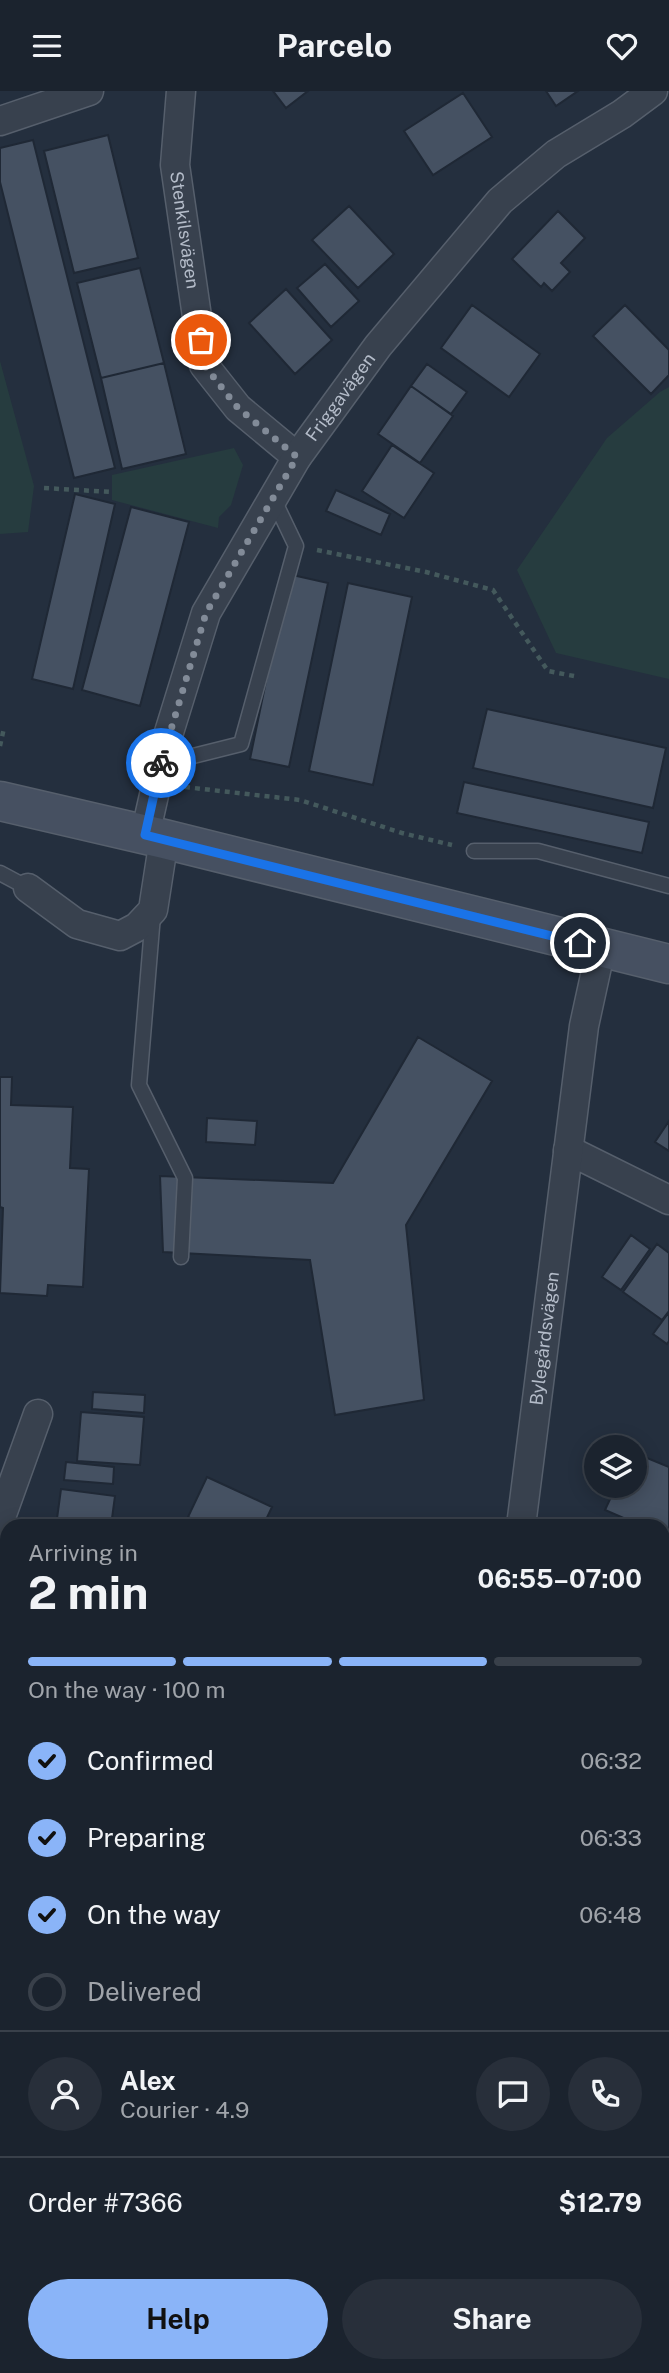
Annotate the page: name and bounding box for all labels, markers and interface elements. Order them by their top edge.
icon: menu [28,27,66,65]
text: Parcelo [277,27,392,64]
icon: heart [603,27,641,65]
street label: Stenkilsvägen [166,170,204,290]
pin [171,310,231,370]
icon: bag [182,321,220,359]
street label: Friggavägen [301,349,379,445]
courier [126,728,196,798]
icon: bike [142,744,180,782]
pin [550,913,610,973]
icon: home [561,924,599,962]
street label: Bylegårdsvägen [525,1270,563,1407]
map controls [584,1435,647,1498]
button: layers [584,1435,647,1498]
text: Arriving in [28,1539,138,1566]
text: 06:55–07:00 [478,1563,642,1594]
text: 2 min [28,1565,148,1619]
text: On the way · 100 m [28,1676,225,1703]
icon: check [28,1742,66,1780]
text: Confirmed [87,1745,214,1776]
text: 06:32 [580,1747,642,1774]
icon: check [28,1819,66,1857]
text: Preparing [87,1822,206,1853]
text: 06:33 [580,1824,642,1851]
icon: check [28,1896,66,1934]
text: On the way [87,1899,221,1930]
text: 06:48 [579,1901,642,1928]
text: Delivered [87,1976,202,2007]
button: person [28,2057,102,2131]
button: chat [476,2057,550,2131]
button: phone [568,2057,642,2131]
text: Alex [120,2065,176,2096]
text: Courier · 4.9 [120,2096,249,2123]
text: Order #7366 [28,2187,183,2218]
text: $12.79 [559,2187,642,2218]
button: Help [28,2279,328,2359]
button: Share [342,2279,642,2359]

